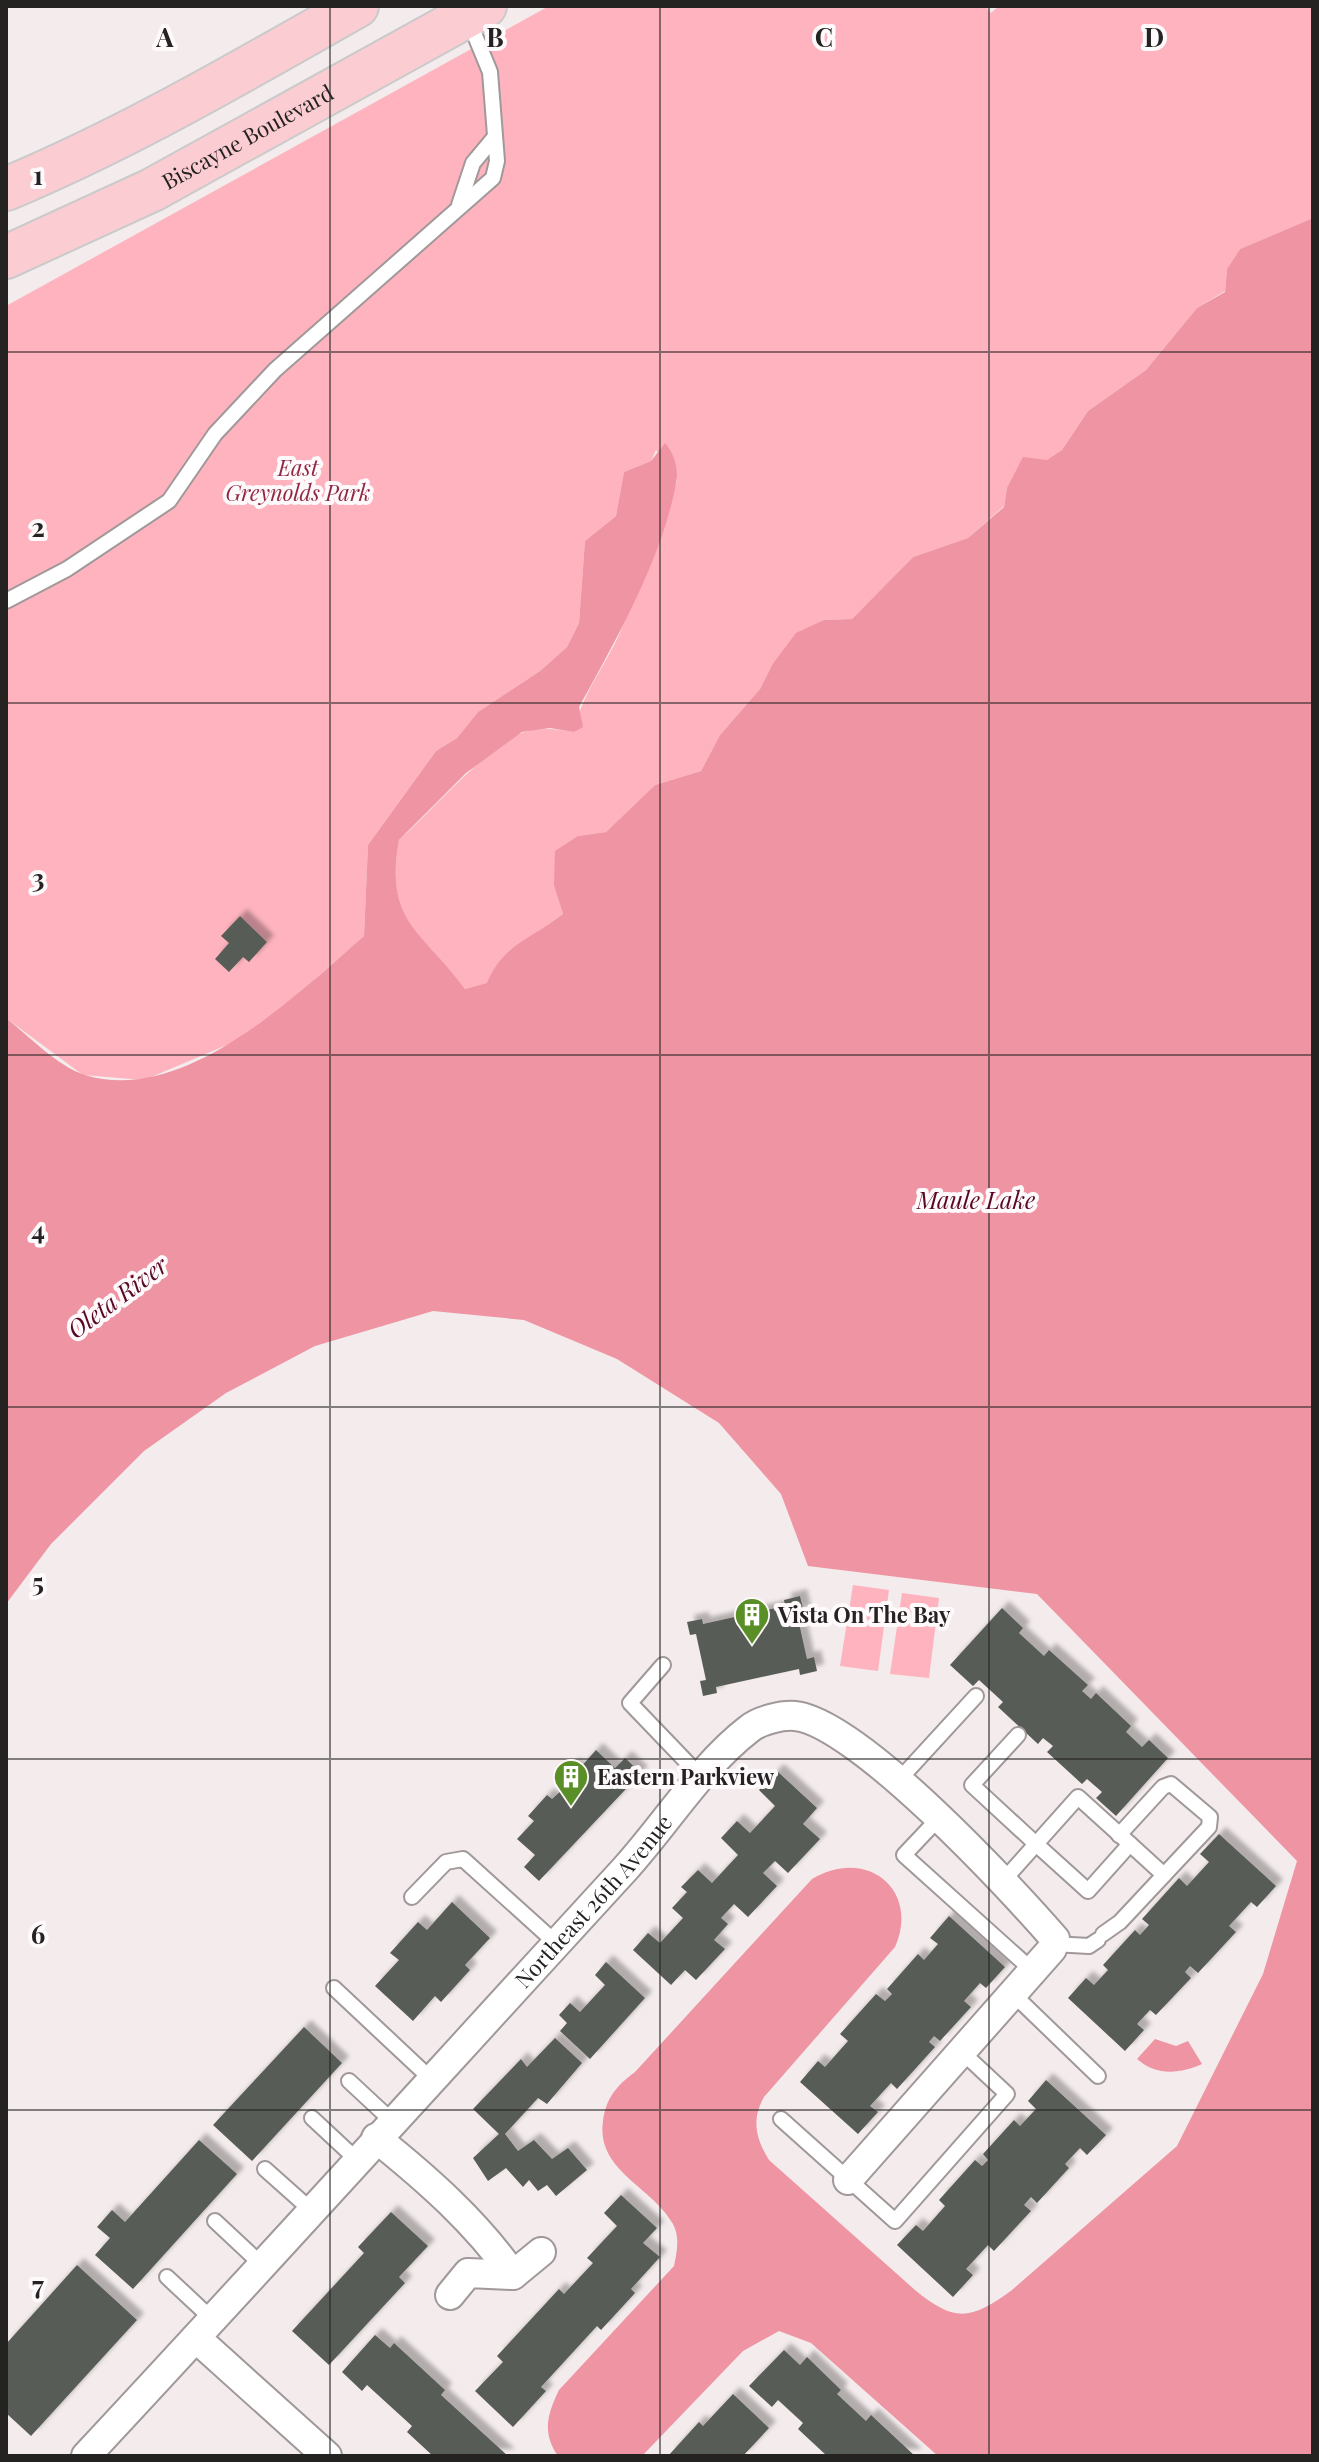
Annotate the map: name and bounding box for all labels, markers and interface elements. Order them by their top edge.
text: A [155,19,174,54]
text: B [486,19,504,54]
text: C [815,19,833,54]
text: D [1144,19,1164,54]
street label: Biscayne Boulevard [156,77,339,196]
text: 1 [33,157,43,192]
park label: East Greynolds Park [226,452,370,507]
text: 2 [31,509,45,544]
text: 3 [32,860,44,895]
water label: Maule Lake [916,1183,1035,1215]
text: 4 [31,1212,45,1247]
water label: Oleta River [60,1248,174,1345]
text: 5 [32,1564,44,1599]
building icon: Vista On The Bay [733,1596,771,1646]
place label: Vista On The Bay [777,1599,951,1629]
building icon: Eastern Parkview [552,1758,590,1808]
place label: Eastern Parkview [597,1761,775,1791]
street label: Northeast 26th Avenue [508,1808,678,1994]
text: 6 [31,1916,45,1951]
text: 7 [32,2267,44,2302]

